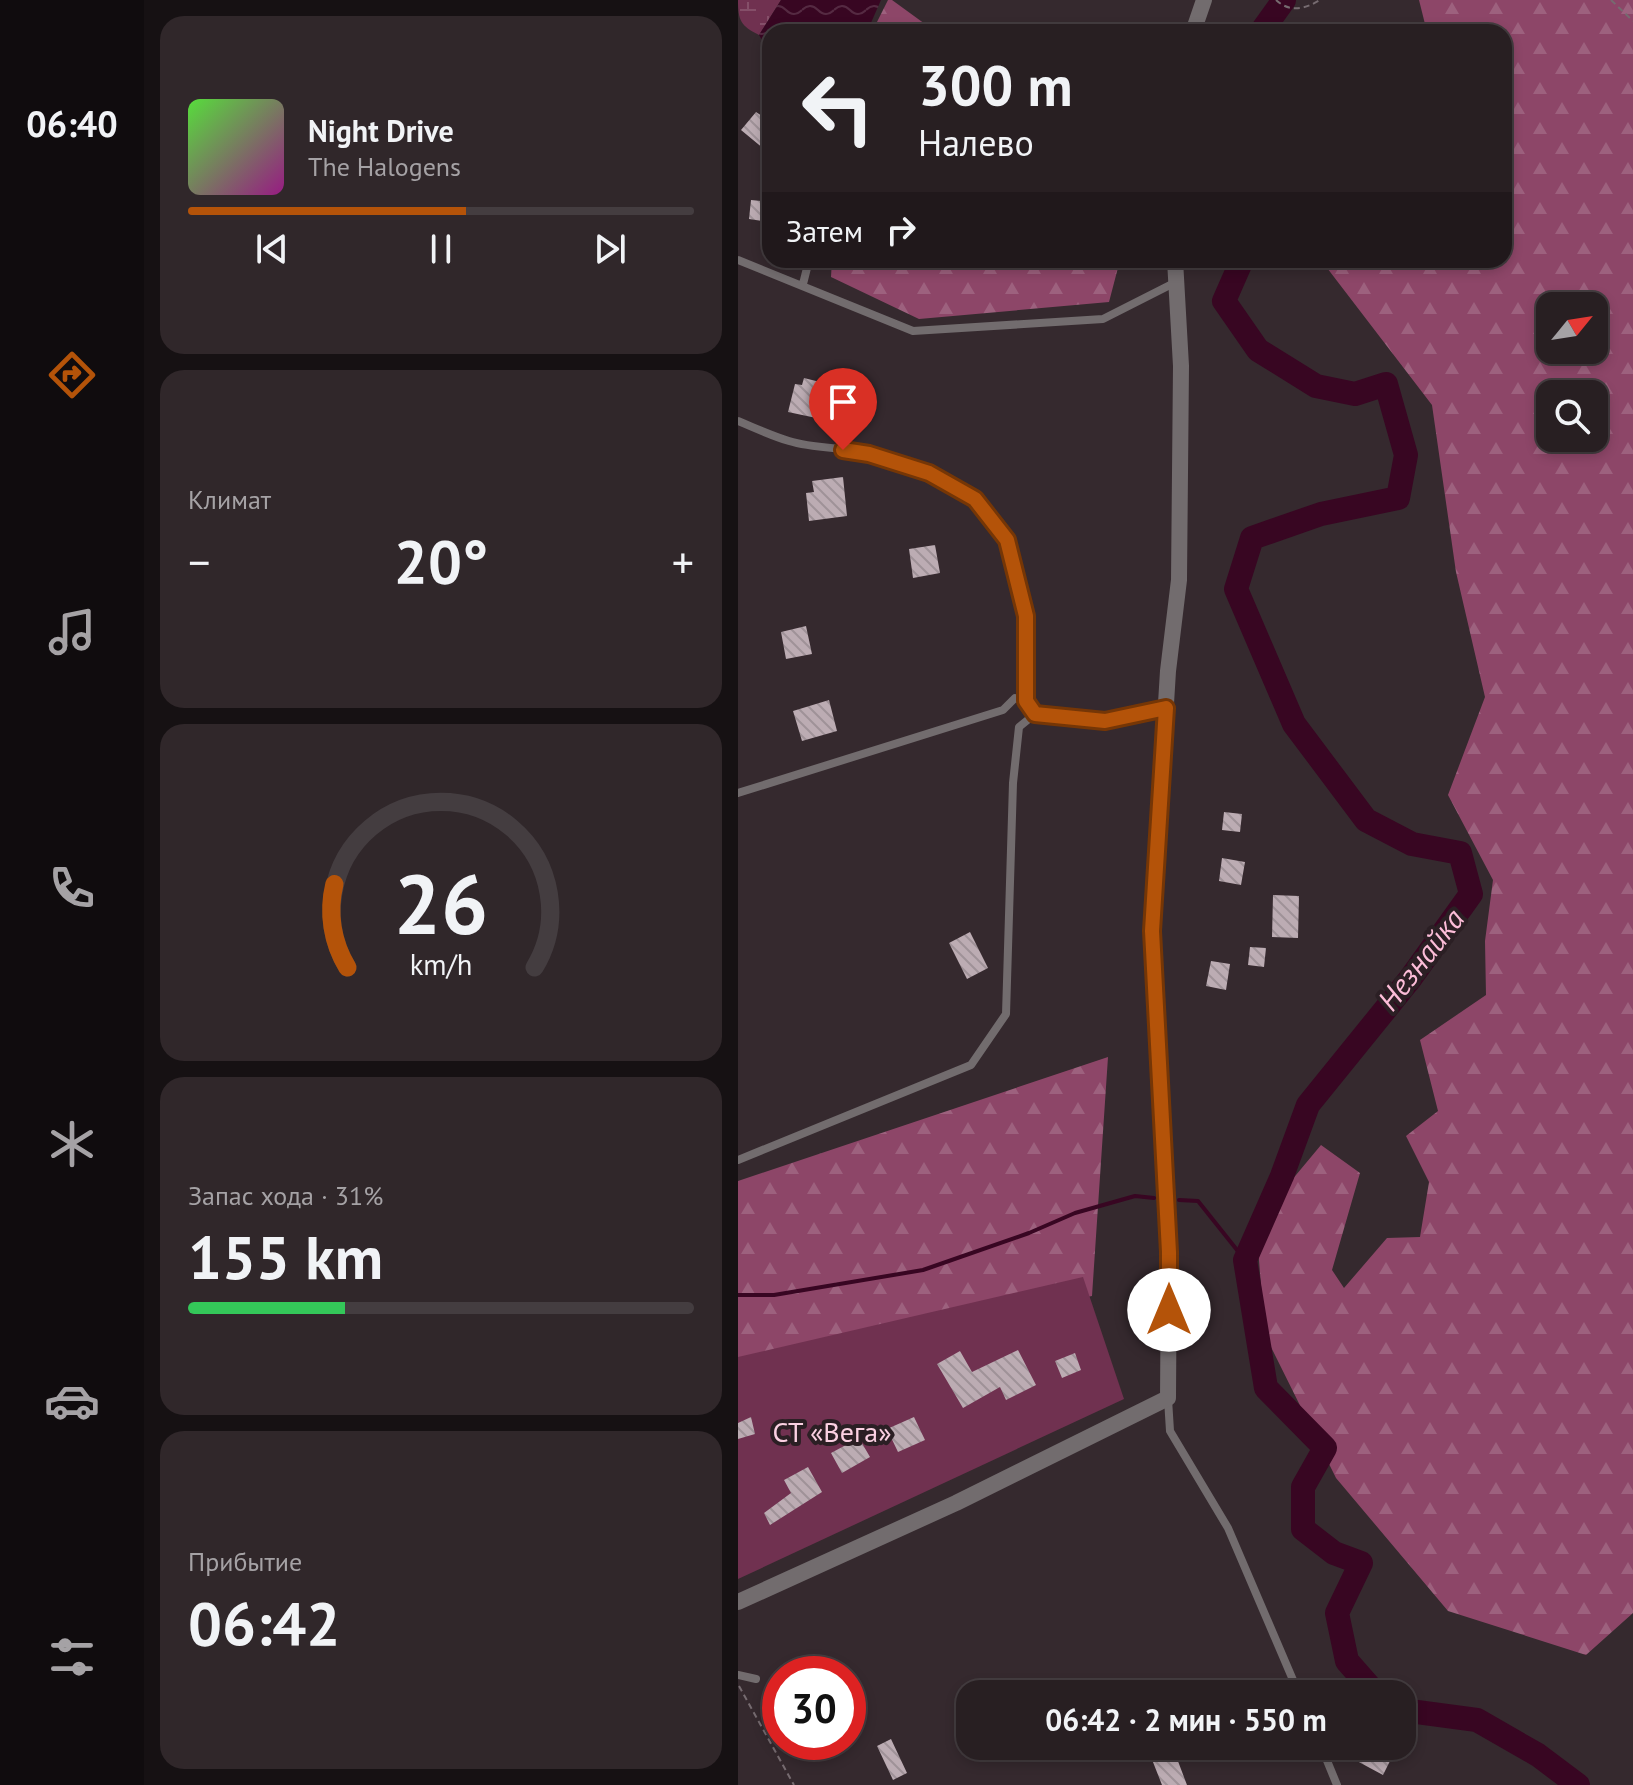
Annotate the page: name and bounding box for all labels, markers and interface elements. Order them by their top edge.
text: 300 m [918,49,1073,121]
icon: left [786,56,890,160]
text: 06:40 [26,100,118,147]
text: Night Drive [308,111,454,150]
text: Налево [918,119,1034,166]
text: The Halogens [308,150,461,183]
icon: right [879,208,923,252]
text: Затем [786,211,863,250]
icon: previous [250,227,294,271]
icon: pause [419,227,463,271]
icon: next [588,227,632,271]
north arrow [1536,292,1608,364]
map controls [1536,292,1608,452]
icon: directions [44,347,100,403]
pin [809,368,877,450]
icon: arrive [821,380,865,424]
button: search [1536,380,1608,452]
text: Климат [188,483,271,516]
text: 20° [394,522,488,600]
text: − [188,533,210,590]
text: + [672,533,694,590]
icon: music [44,604,100,660]
text: 26 [394,849,488,957]
icon: phone [44,860,100,916]
water label: Незнайка [1368,900,1472,1018]
text: km/h [410,947,472,984]
icon: climate [44,1116,100,1172]
text: Запас хода · 31% [188,1179,383,1212]
text: 155 km [188,1218,383,1296]
position arrow [1127,1268,1211,1352]
icon: car [44,1373,100,1429]
park label: СТ «Вега» [772,1413,892,1450]
text: Прибытие [188,1545,302,1578]
text: 06:42 [188,1584,340,1662]
icon: filters [44,1629,100,1685]
speed limit sign: 30 [762,1656,866,1760]
text: 06:42 · 2 мин · 550 m [1045,1700,1327,1739]

